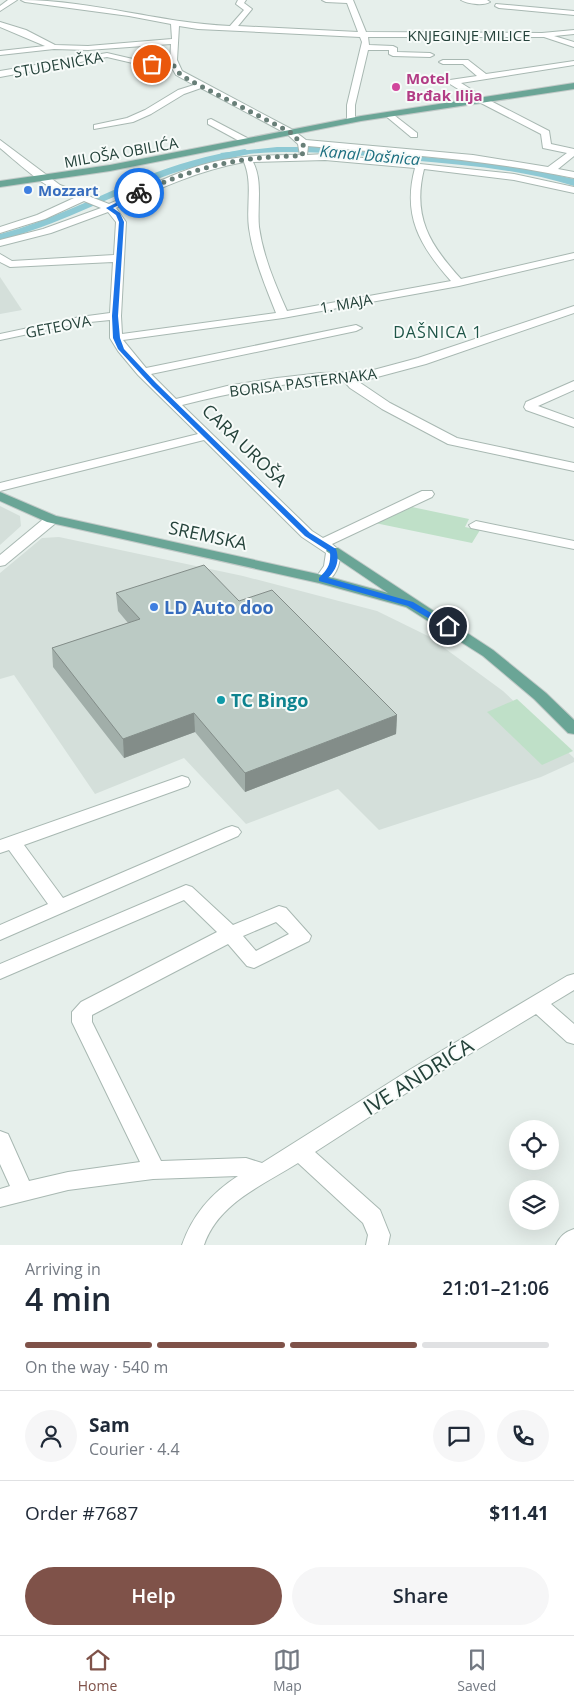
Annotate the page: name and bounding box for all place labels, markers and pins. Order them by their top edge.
pin [131,43,173,85]
place label: Motel Brđak Ilija [406,68,483,105]
marker: Motel Brđak Ilija [390,81,402,93]
place label: Mozzart [38,180,99,200]
marker: Mozzart [22,184,34,196]
place label: LD Auto doo [164,595,274,619]
marker: LD Auto doo [148,601,160,613]
pin [427,605,469,647]
place label: TC Bingo [231,688,308,712]
marker: TC Bingo [215,694,227,706]

